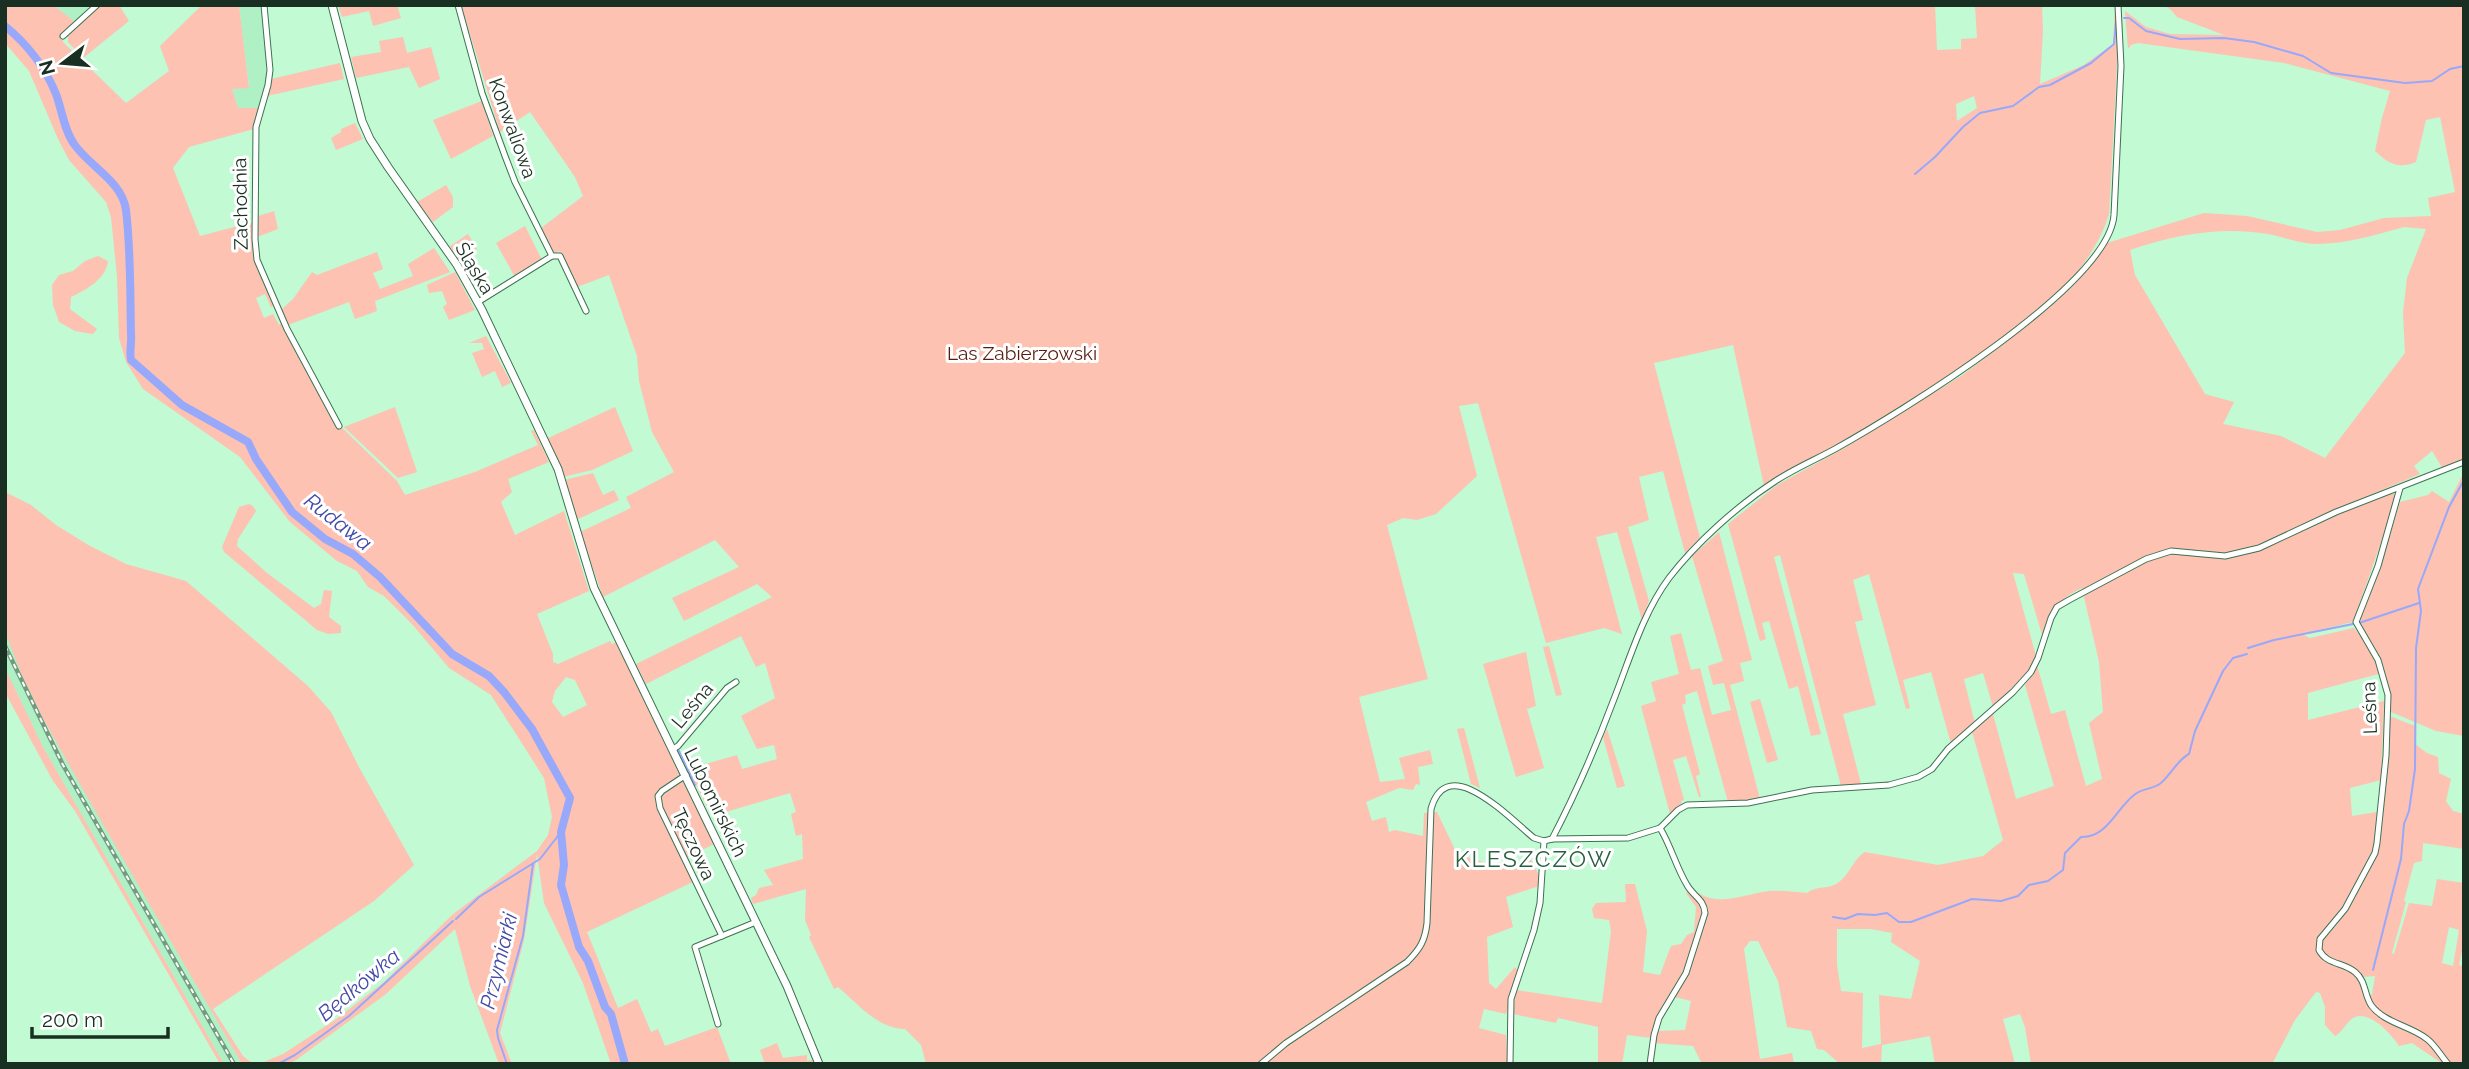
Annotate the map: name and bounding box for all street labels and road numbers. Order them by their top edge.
street label: Konwaliowa [485,75,541,181]
street label: Zachodnia [228,158,252,250]
street label: Śląska [451,238,499,298]
street label: Leśna [667,678,717,732]
street label: Leśna [2357,681,2381,735]
street label: Lubomirskich [680,744,752,860]
street label: Tęczowa [668,805,720,883]

